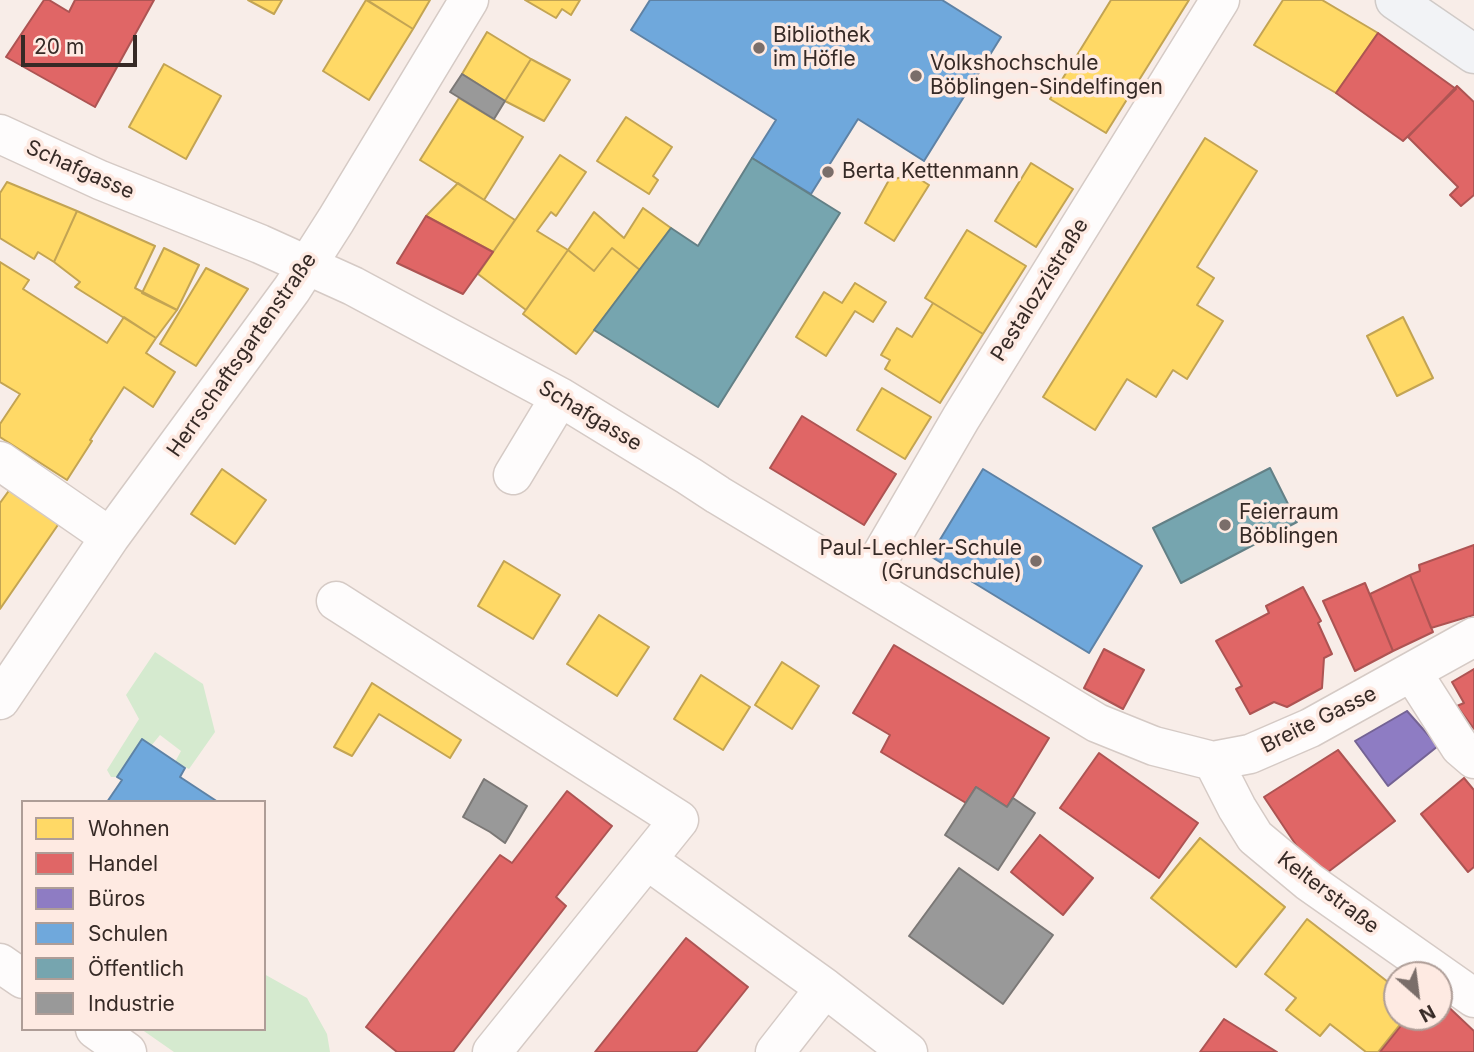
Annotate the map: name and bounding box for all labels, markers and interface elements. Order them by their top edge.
scale bar [24,21,140,65]
place label: Bibliothek im Höfle [773,23,871,73]
text: 20 m [34,34,84,59]
marker: Bibliothek im Höfle [751,40,767,56]
place label: Volkshochschule Böblingen-Sindelfingen [930,51,1163,101]
marker: Volkshochschule Böblingen-Sindelfingen [908,68,924,84]
street label: Schafgasse [22,135,138,205]
place label: Berta Kettenmann [842,159,1019,185]
marker: Berta Kettenmann [820,164,836,180]
street label: Pestalozzistraße [986,214,1094,366]
street label: Herrschaftsgartenstraße [162,248,322,462]
street label: Schafgasse [534,375,646,457]
place label: Feierraum Böblingen [1239,500,1339,550]
marker: Feierraum Böblingen [1217,517,1233,533]
place label: Paul-Lechler-Schule (Grundschule) [819,536,1022,586]
marker: Paul-Lechler-Schule (Grundschule) [1028,553,1044,569]
street label: Breite Gasse [1257,681,1381,759]
legend [21,800,266,1031]
text: Wohnen [88,816,170,841]
street label: Kelterstraße [1272,847,1384,939]
text: Handel [88,851,158,876]
text: Büros [88,886,145,911]
text: Schulen [88,921,168,946]
text: Öffentlich [88,956,184,981]
north arrow [1383,961,1453,1031]
text: Industrie [88,991,175,1016]
text: N [1415,1000,1439,1027]

